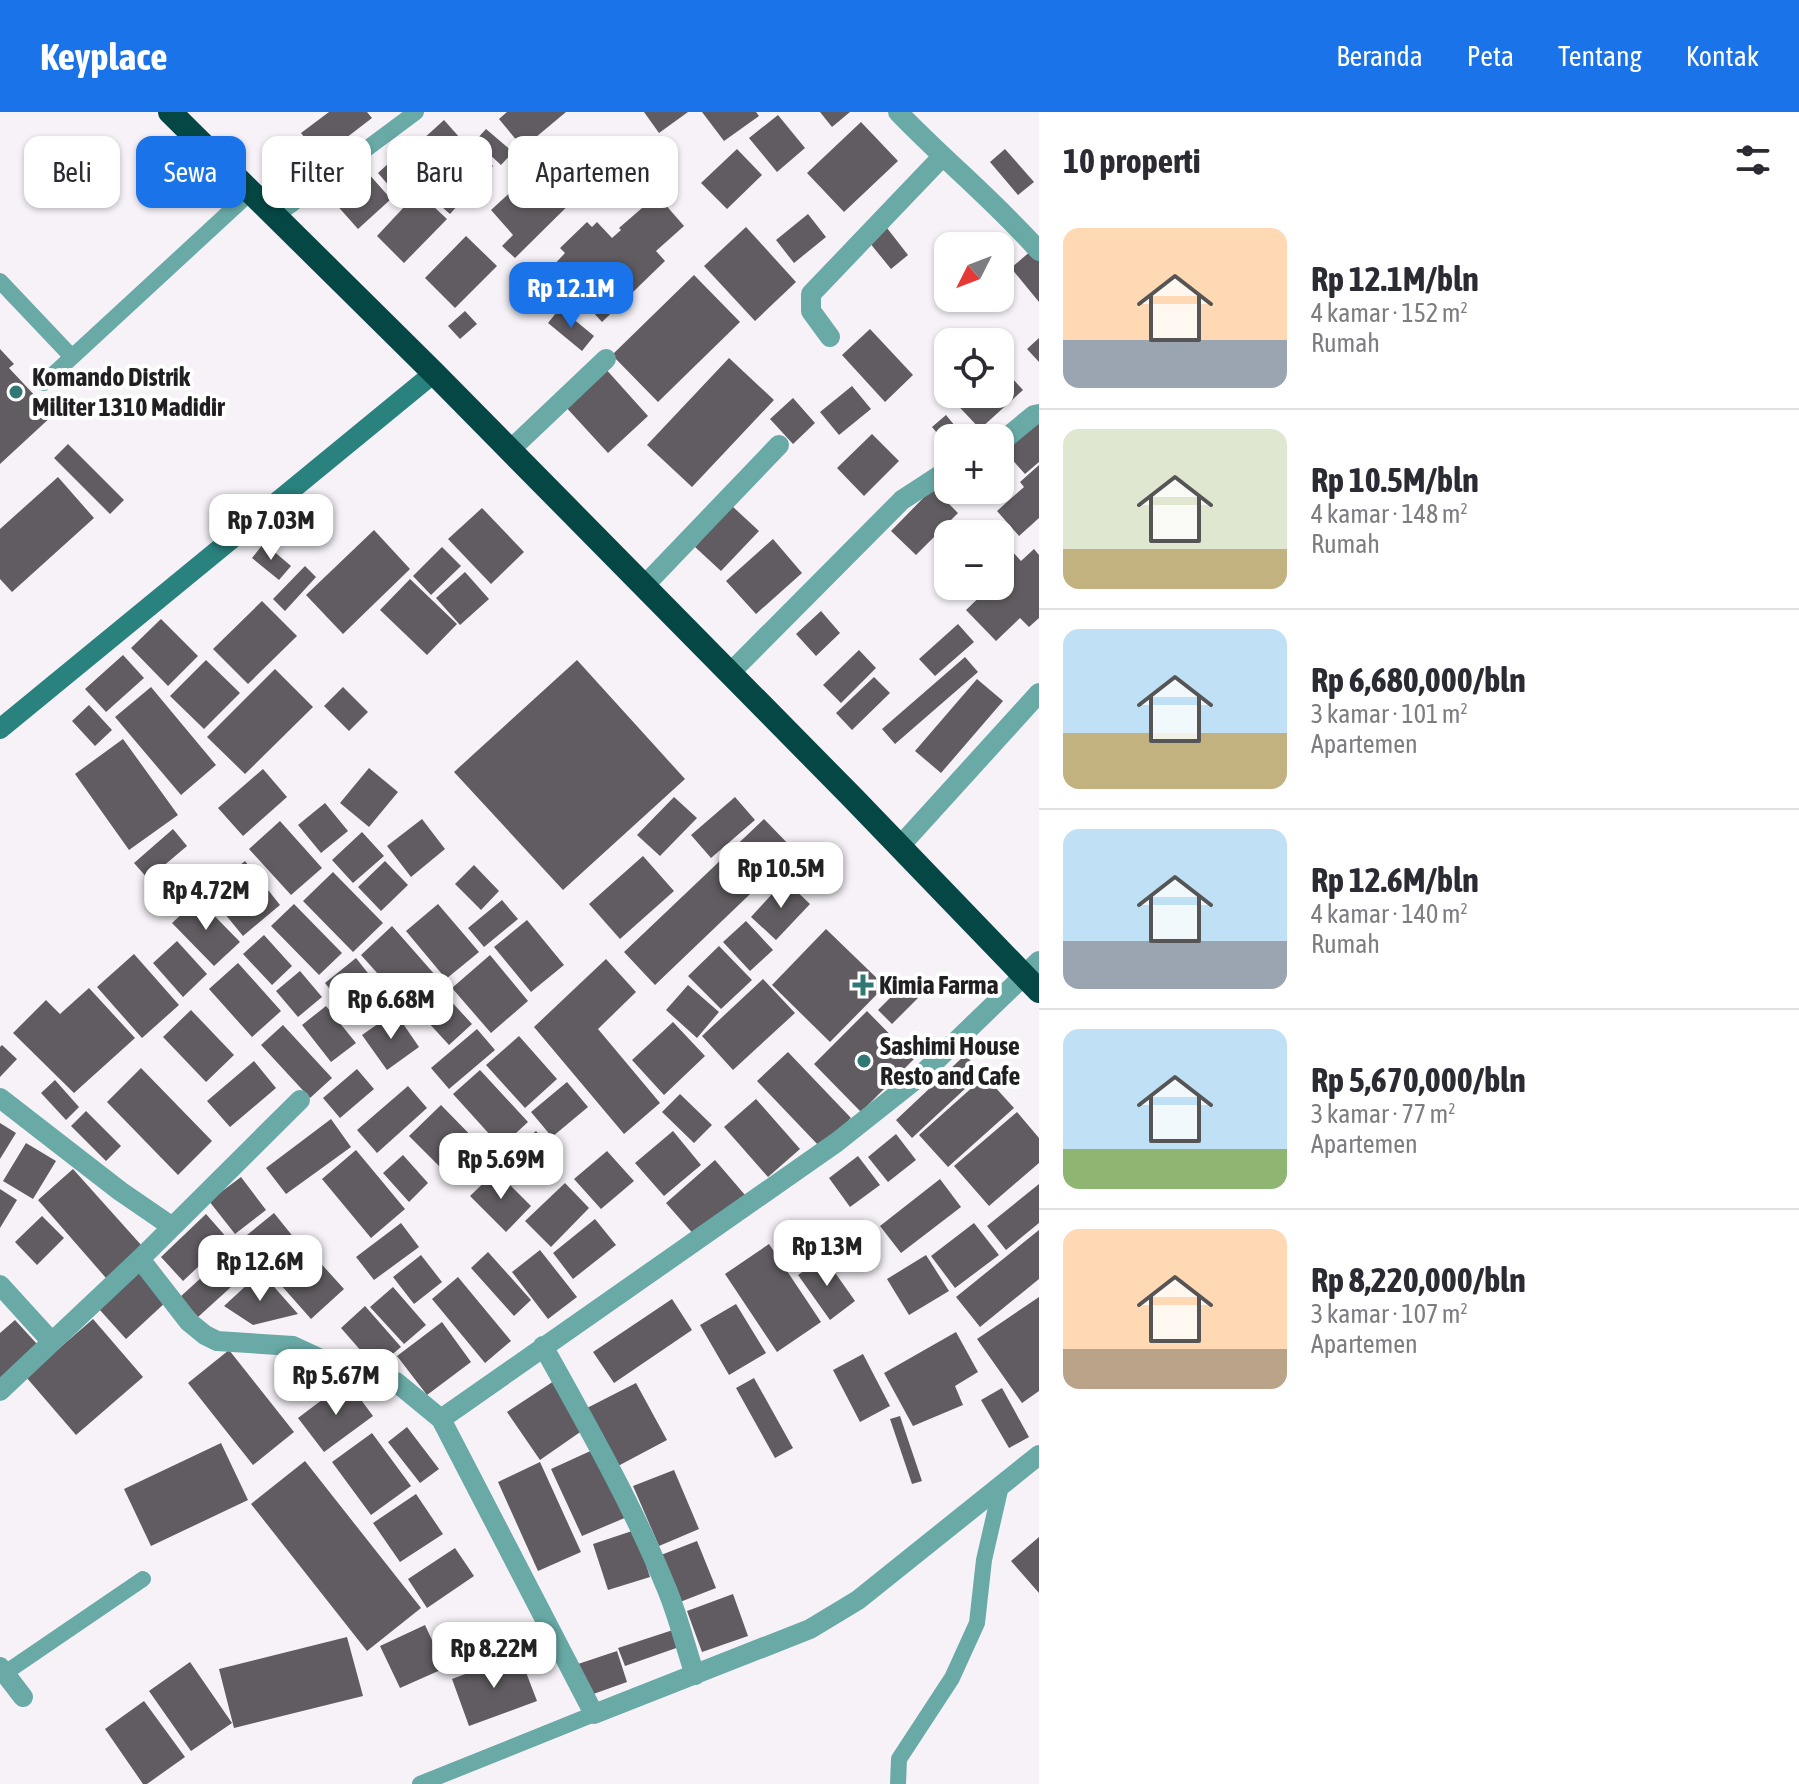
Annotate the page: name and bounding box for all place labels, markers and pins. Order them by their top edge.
pin: Rp 12.1M [488,262,654,330]
place label: Komando Distrik Militer 1310 Madidir [32,362,226,422]
marker: Komando Distrik Militer 1310 Madidir [7,383,25,401]
pin: Rp 7.03M [188,494,354,562]
pin: Rp 10.5M [698,842,864,910]
pin: Rp 4.72M [123,864,289,932]
place label: Kimia Farma [879,970,999,1000]
pin: Rp 6.68M [308,973,474,1041]
marker: Kimia Farma [854,976,872,994]
place label: Sashimi House Resto and Cafe [880,1031,1021,1091]
marker: Sashimi House Resto and Cafe [855,1052,873,1070]
pin: Rp 5.69M [418,1133,584,1201]
pin: Rp 13M [762,1220,892,1288]
pin: Rp 12.6M [177,1235,343,1303]
pin: Rp 5.67M [253,1349,419,1417]
pin: Rp 8.22M [411,1622,577,1690]

